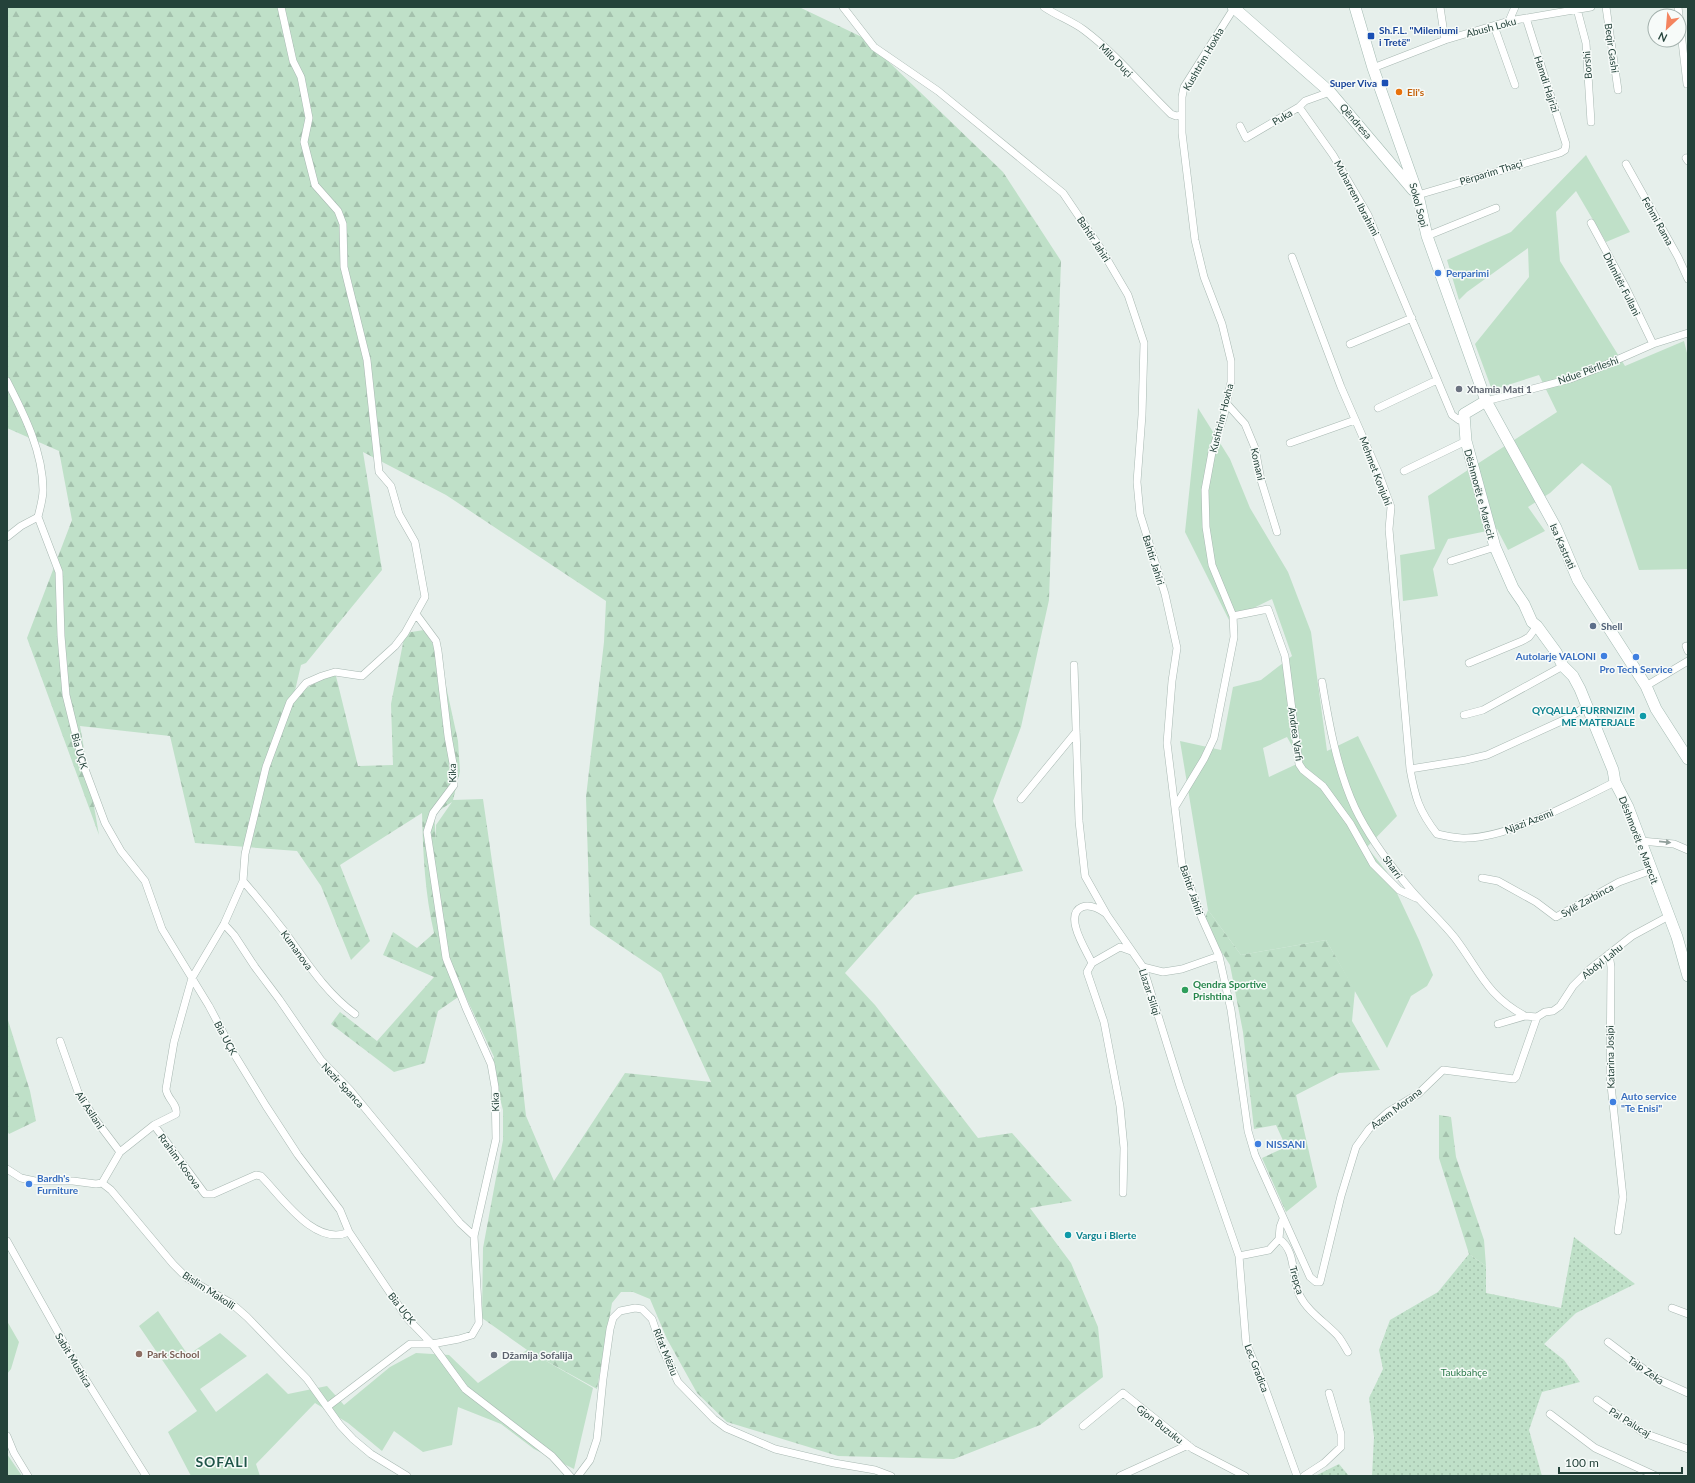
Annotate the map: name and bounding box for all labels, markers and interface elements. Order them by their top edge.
north arrow [1647,8,1687,48]
street label: Abush Loku [1465,15,1517,39]
street label: Beqir Gashi [1603,22,1621,74]
place label: Sh.F.L. "Mileniumi i Tretë" [1379,24,1459,48]
street label: Kushtrim Hoxha [1180,25,1226,93]
text: N [1656,30,1669,45]
marker: Sh.F.L. "Mileniumi i Tretë" [1366,31,1376,41]
street label: Milo Duçi [1097,41,1135,79]
street label: Borshi [1580,51,1594,79]
street label: Hamdi Hajrizi [1532,54,1562,114]
place label: Super Viva [1330,77,1377,89]
marker: Super Viva [1380,78,1390,88]
place label: Eli's [1407,86,1425,98]
marker: Eli's [1394,87,1404,97]
street label: Qëndresa [1338,101,1374,141]
street label: Puka [1270,106,1294,128]
street label: Përparim Thaçi [1458,157,1524,187]
street label: Muharrem Ibrahimi [1332,158,1382,238]
street label: Sokol Sopi [1407,181,1431,229]
street label: Fehmi Rama [1640,195,1676,247]
street label: Bahtir Jahiri [1075,214,1113,264]
street label: Dhimitër Fullani [1601,250,1643,318]
place label: Perparimi [1446,267,1489,279]
marker: Perparimi [1433,268,1443,278]
street label: Ndue Përlleshi [1556,354,1620,386]
street label: Kushtrim Hoxha [1207,382,1235,454]
place label: Xhamia Mati 1 [1467,383,1532,395]
marker: Xhamia Mati 1 [1454,384,1464,394]
street label: Mehmet Konjuhi [1357,435,1395,507]
street label: Komani [1248,447,1268,481]
street label: Dëshmorët e Marecit [1462,448,1498,541]
street label: Isa Kastrati [1548,521,1578,571]
street label: Bahtir Jahiri [1141,534,1167,586]
place label: Shell [1601,620,1622,632]
marker: Shell [1588,621,1598,631]
place label: Autolarje VALONI [1515,650,1596,662]
marker: Autolarje VALONI [1599,651,1609,661]
marker: Pro Tech Service [1631,652,1641,662]
place label: Pro Tech Service [1599,663,1673,675]
place label: QYQALLA FURRNIZIM ME MATERJALE [1532,704,1635,728]
street label: Andrea Varfi [1286,706,1306,762]
marker: QYQALLA FURRNIZIM ME MATERJALE [1638,711,1648,721]
street label: Bia UÇK [69,732,91,771]
street label: Kika [446,763,458,783]
street label: Dëshmorët e Marecit [1617,794,1661,886]
street label: Njazi Azemi [1503,806,1555,836]
one-way arrow [1659,839,1671,846]
street label: Sharri [1381,853,1405,881]
street label: Bahtir Jahiri [1178,864,1206,916]
street label: Sylë Zarbinca [1559,881,1615,919]
street label: Kumanova [279,928,315,972]
street label: Abdyl Lahu [1579,941,1625,981]
street label: Llazar Siliqi [1137,967,1163,1017]
place label: Qendra Sportive Prishtina [1193,978,1267,1002]
marker: Qendra Sportive Prishtina [1180,985,1190,995]
street label: Bia UÇK [212,1019,240,1057]
street label: Katarina Josipi [1603,1025,1617,1089]
street label: Nezir Spanca [319,1060,367,1110]
street label: Azem Morana [1368,1085,1424,1131]
street label: Ali Asllani [73,1089,107,1131]
place label: Auto service "Te Enisi" [1620,1090,1677,1114]
street label: Kika [489,1092,501,1112]
marker: Auto service "Te Enisi" [1608,1097,1618,1107]
street label: Rrahim Kosova [156,1131,204,1191]
place label: NISSANI [1266,1138,1305,1150]
marker: NISSANI [1253,1139,1263,1149]
place label: Bardh's Furniture [37,1172,79,1196]
marker: Bardh's Furniture [24,1179,34,1189]
place label: Vargu i Blerte [1075,1229,1137,1241]
marker: Vargu i Blerte [1063,1230,1073,1240]
street label: Trepça [1287,1264,1307,1296]
street label: Bislim Makolli [180,1269,238,1311]
street label: Bia UÇK [386,1290,418,1327]
street label: Rifat Mëziu [651,1327,681,1377]
street label: Sabit Mushica [53,1331,95,1389]
street label: Lec Gradica [1242,1342,1272,1394]
place label: Park School [147,1348,200,1360]
marker: Park School [134,1349,144,1359]
place label: Džamija Sofalija [502,1349,573,1361]
marker: Džamija Sofalija [489,1350,499,1360]
street label: Taip Zeka [1626,1353,1666,1387]
park label: Taukbahçe [1441,1366,1487,1378]
street label: Gjon Buzuku [1134,1402,1186,1446]
street label: Pal Palucaj [1607,1405,1653,1439]
scale bar [1559,1449,1682,1475]
district label: SOFALI [195,1453,249,1470]
text: 100 m [1565,1455,1599,1470]

